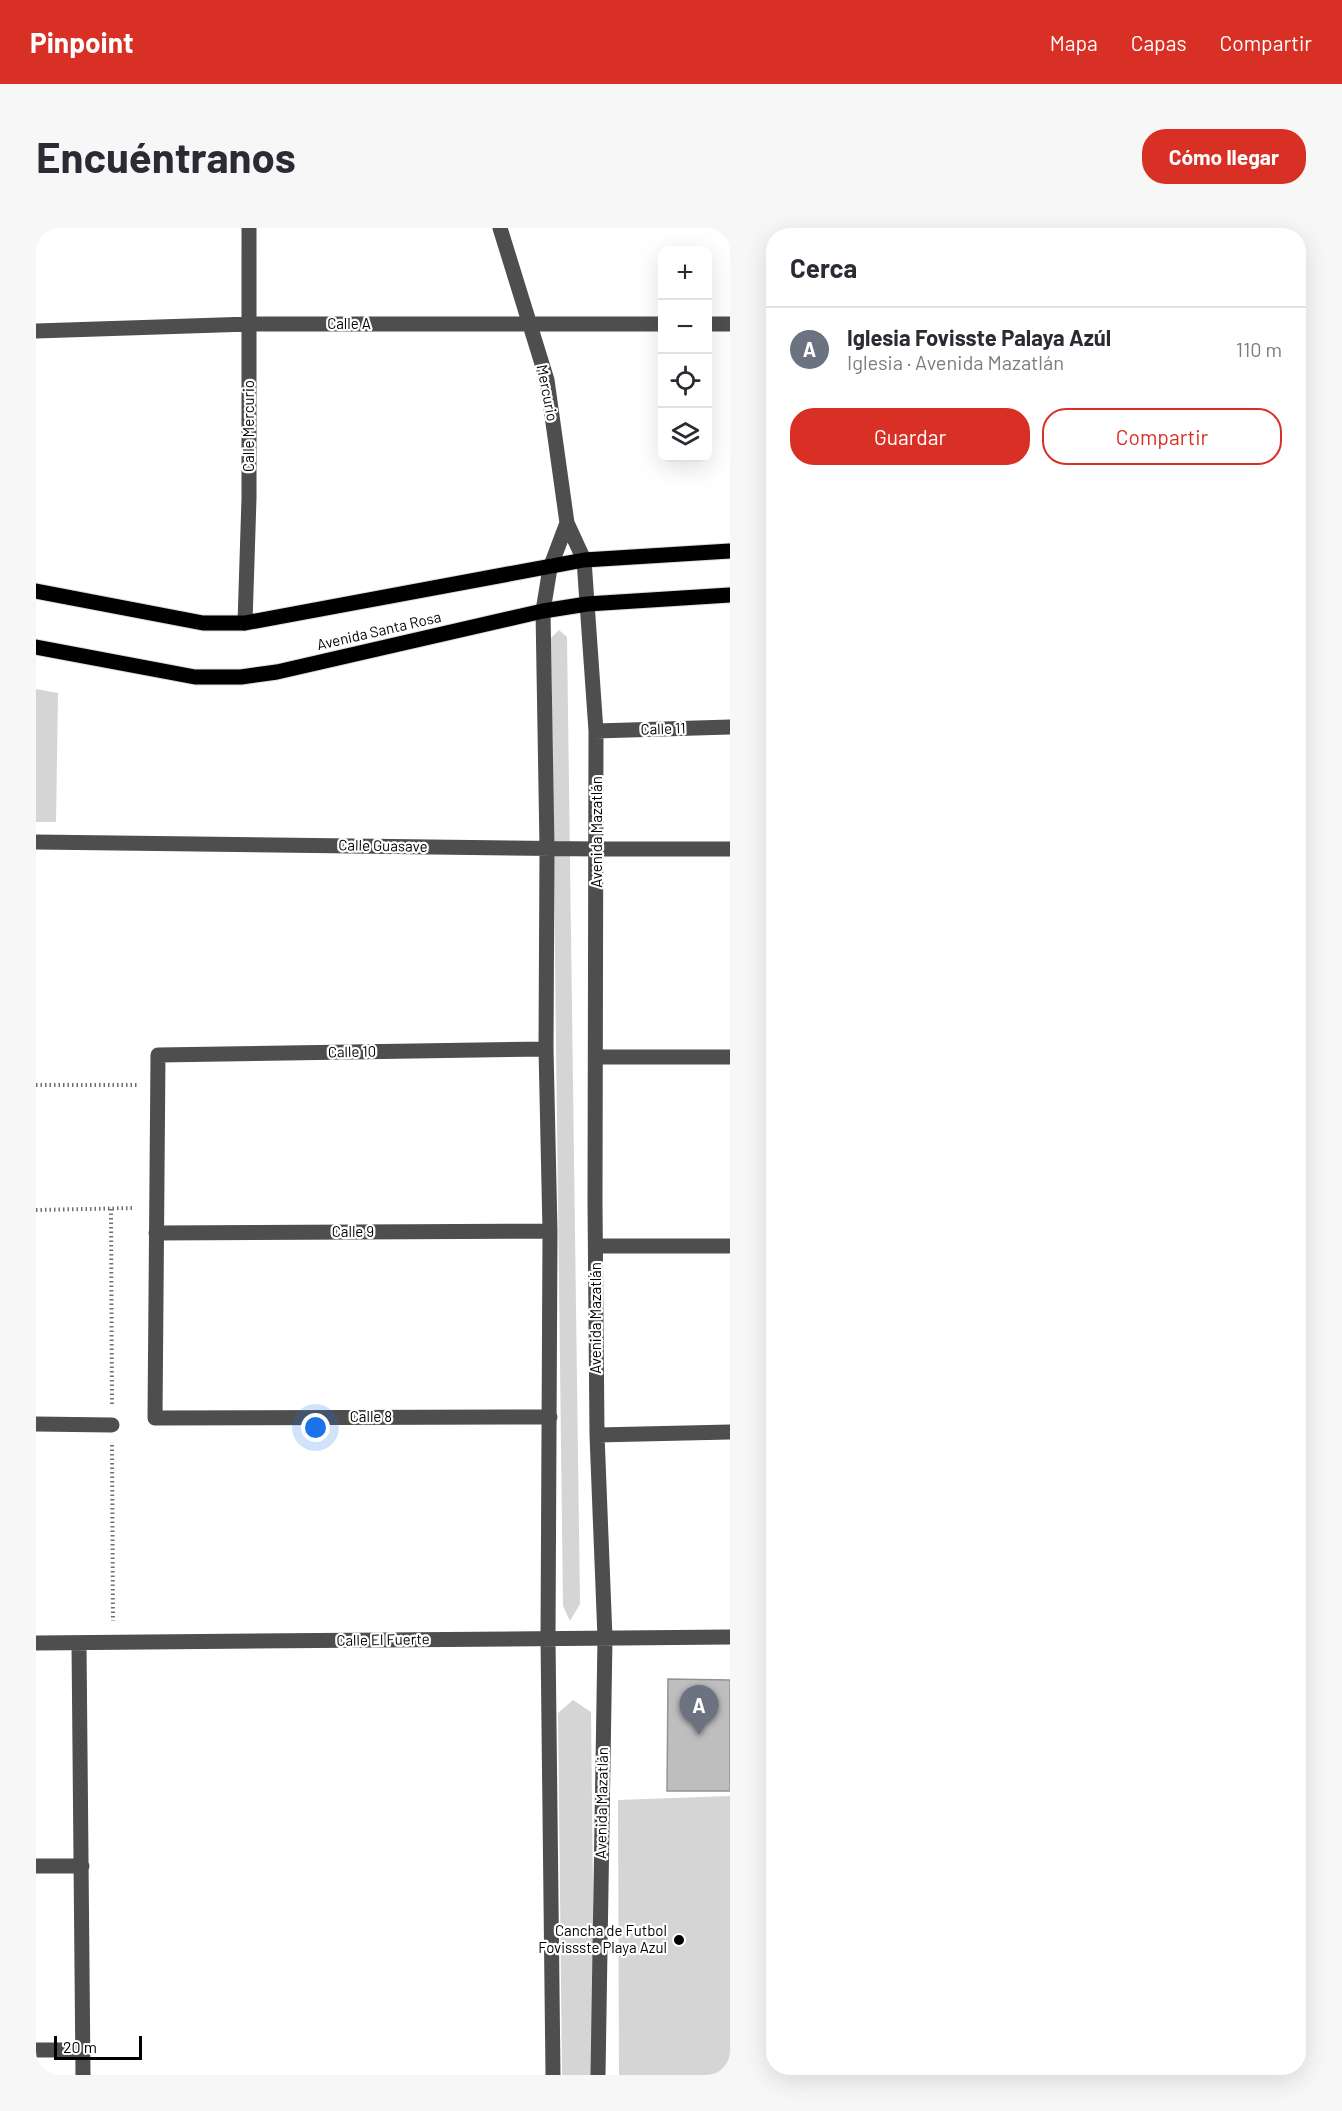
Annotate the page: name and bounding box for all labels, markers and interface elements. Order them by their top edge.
text: Pinpoint [30,25,134,59]
text: Mapa [1050,30,1098,55]
text: Capas [1131,30,1187,55]
text: Compartir [1220,30,1312,55]
button: Cómo llegar [1142,129,1306,184]
text: Encuéntranos [36,131,296,181]
map controls [658,246,712,462]
button: + [658,246,712,300]
text: Cerca [790,252,857,283]
button: − [658,300,712,354]
street label: Calle A [327,314,371,332]
text: Iglesia Fovisste Palaya Azúl [847,324,1111,350]
text: A [803,337,816,361]
text: 110 m [1236,337,1282,361]
text: Iglesia · Avenida Mazatlán [847,350,1064,374]
button: locate [658,354,712,408]
street label: Mercurio [534,363,562,423]
street label: Calle Mercurio [239,380,257,472]
button: layers [658,408,712,462]
button: Guardar [790,408,1030,465]
button: Compartir [1042,408,1282,465]
street label: Avenida Santa Rosa [315,607,443,653]
street label: Calle 11 [640,718,686,738]
street label: Avenida Mazatlán [587,776,605,888]
street label: Calle Guasave [338,835,428,855]
street label: Calle 10 [328,1042,376,1060]
street label: Calle 9 [332,1222,374,1240]
street label: Avenida Mazatlán [586,1262,604,1374]
street label: Calle 8 [350,1407,392,1425]
your location [301,1413,330,1442]
street label: Calle El Fuerte [336,1629,430,1649]
pin: A [680,1686,718,1735]
street label: Avenida Mazatlán [591,1747,611,1859]
place label: Cancha de Futbol Fovissste Playa Azul [538,1921,667,1956]
marker: Cancha de Futbol Fovissste Playa Azul [672,1933,686,1947]
scale bar [54,2033,142,2060]
text: 20 m [63,2037,97,2056]

